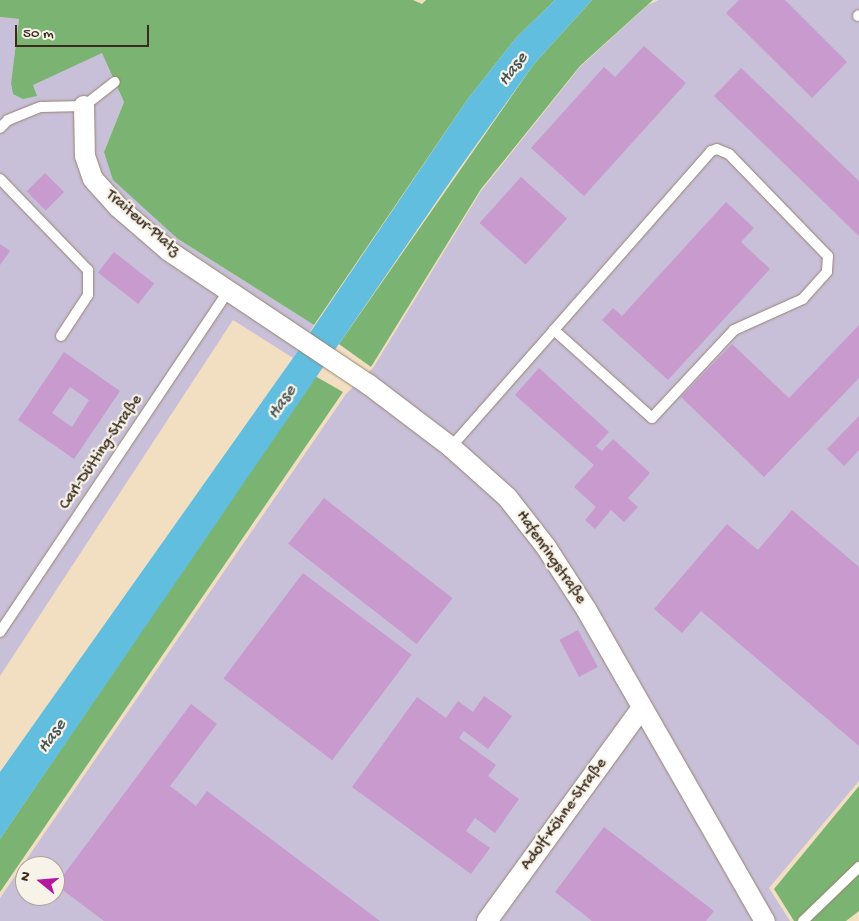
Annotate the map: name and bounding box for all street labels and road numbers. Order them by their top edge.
street label: Traiteur-Platz [101,187,183,261]
street label: Carl-Dütting-Straße [56,392,148,514]
street label: Hafenringstraße [511,508,589,608]
street label: Adolf-Köhne-Straße [518,755,612,875]

